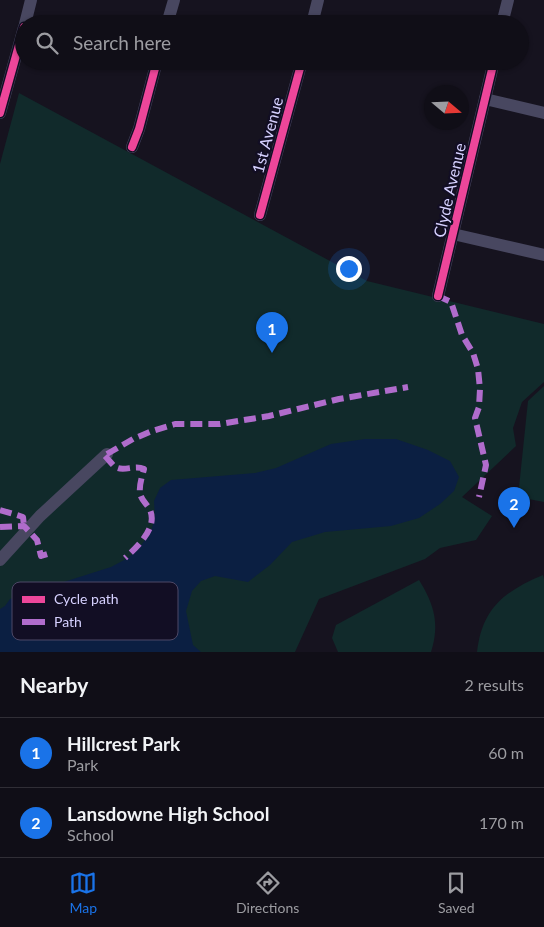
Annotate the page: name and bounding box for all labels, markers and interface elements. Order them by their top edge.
search box [15,15,529,70]
icon: search [33,29,61,57]
text: Search here [73,31,171,54]
north arrow [424,85,469,130]
street label: 1st Avenue [248,95,286,175]
street label: Clyde Avenue [429,141,469,239]
your location [336,256,362,282]
pin: 1 [256,312,288,353]
pin: 2 [498,487,530,528]
legend [12,582,178,640]
text: Cycle path [54,590,119,607]
text: Path [54,613,82,630]
text: Nearby [20,672,88,697]
text: 2 results [464,675,524,694]
text: Hillcrest Park [67,732,180,755]
text: 1 [31,743,41,762]
text: 60 m [488,743,524,762]
text: Park [67,755,98,774]
text: Lansdowne High School [67,802,269,825]
text: 2 [31,813,41,832]
text: 170 m [479,813,524,832]
text: School [67,825,114,844]
tab: Map [69,869,97,916]
tab: Directions [236,869,299,916]
tab: Saved [438,869,475,916]

